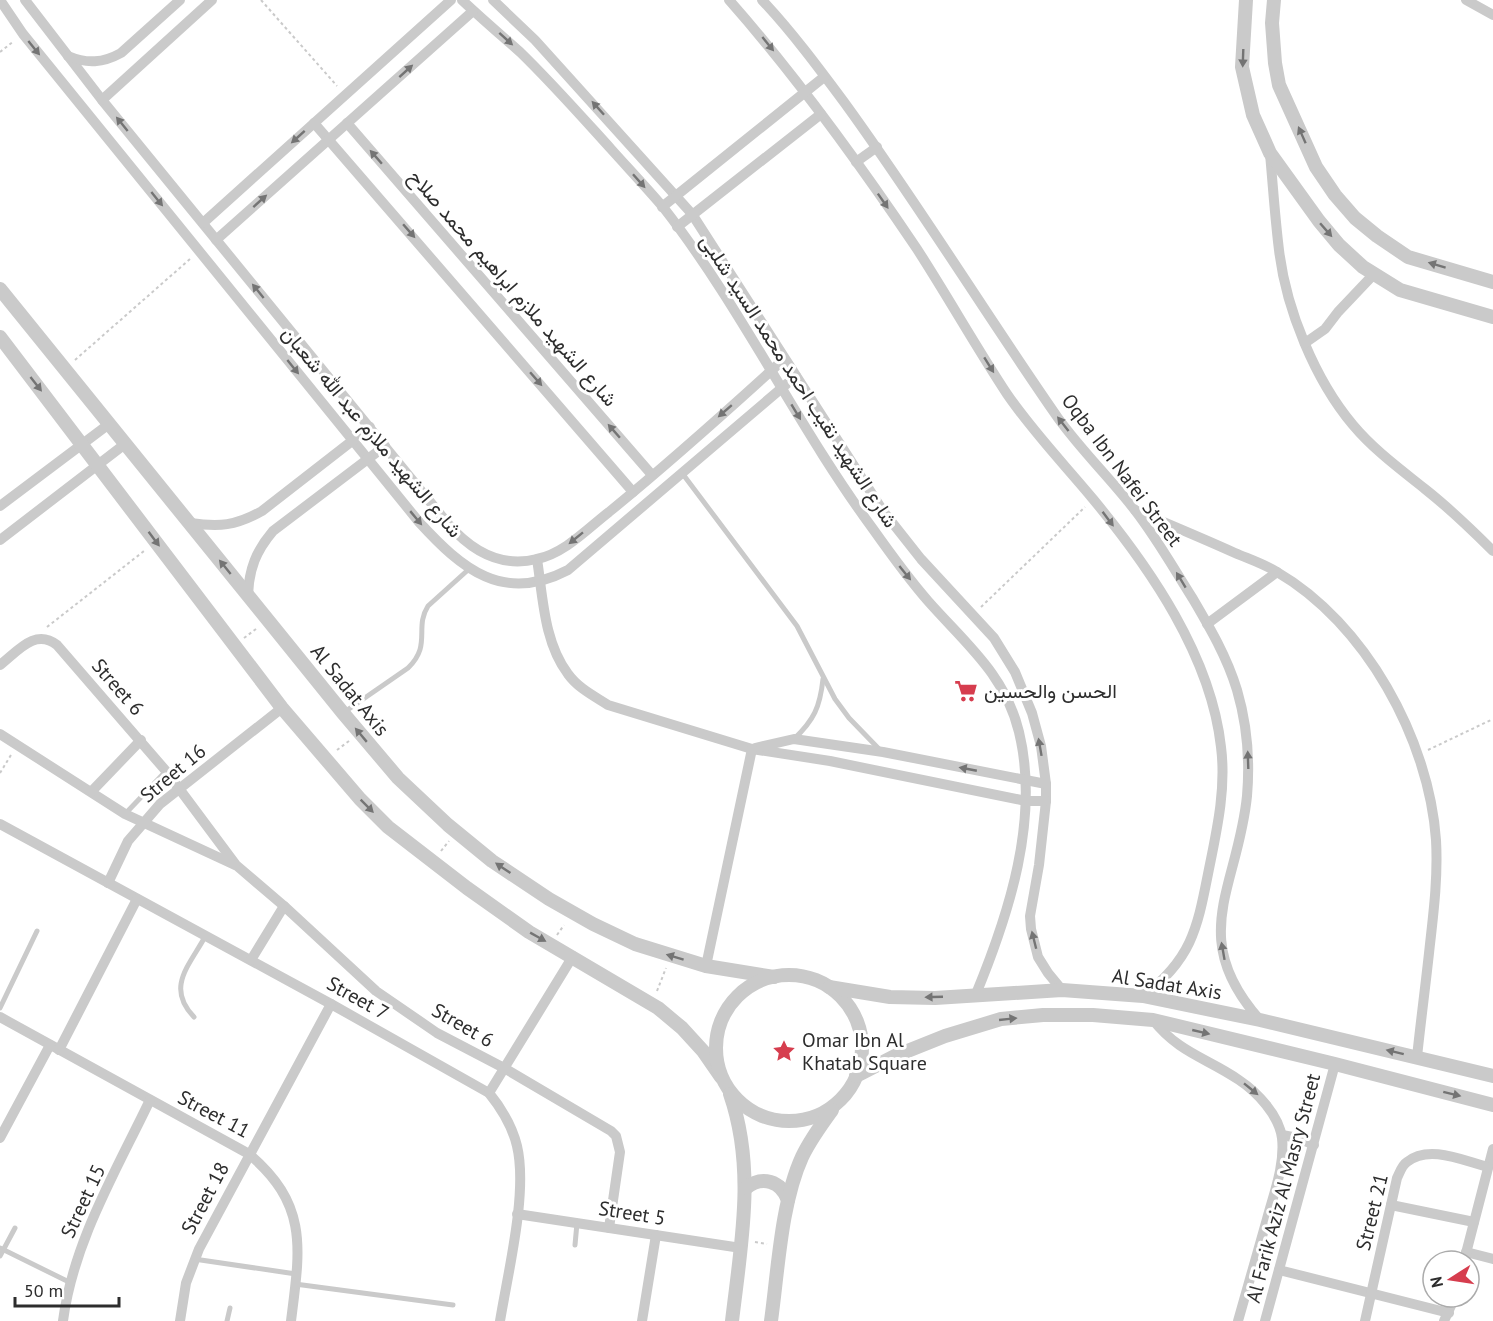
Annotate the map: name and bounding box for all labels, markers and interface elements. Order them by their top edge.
one-way arrow [498,32,513,46]
one-way arrow [761,36,774,52]
one-way arrow [28,40,40,55]
one-way arrow [1238,49,1247,68]
one-way arrow [398,64,413,78]
one-way arrow [592,101,605,116]
one-way arrow [115,116,128,132]
one-way arrow [1297,126,1306,144]
one-way arrow [291,130,305,144]
one-way arrow [370,150,383,165]
street label: شارع الشهيد ملازم ابراهيم محمد صلاح [402,164,623,413]
one-way arrow [632,173,645,188]
one-way arrow [150,191,163,206]
one-way arrow [877,193,888,209]
one-way arrow [252,195,267,208]
one-way arrow [1319,222,1332,237]
one-way arrow [402,223,415,239]
street label: شارع الشهيد نقيب احمد محمد السيد شلبى [693,229,904,533]
one-way arrow [1428,260,1446,269]
one-way arrow [252,283,265,299]
street label: شارع الشهيد ملازم عبد الله شعبان [275,321,468,544]
one-way arrow [983,357,994,373]
one-way arrow [286,359,299,374]
one-way arrow [529,371,542,386]
one-way arrow [29,376,41,391]
street label: Oqba Ibn Nafei Street [1056,388,1188,552]
one-way arrow [717,404,732,418]
one-way arrow [790,404,801,420]
one-way arrow [1058,417,1070,432]
one-way arrow [607,423,620,439]
one-way arrow [410,510,423,526]
one-way arrow [1102,511,1114,527]
one-way arrow [148,530,160,546]
one-way arrow [568,531,584,544]
one-way arrow [219,559,232,575]
one-way arrow [899,565,912,581]
one-way arrow [1176,571,1186,588]
street label: Al Sadat Axis [305,639,395,741]
street label: Street 6 [86,653,150,721]
supermarket icon: الحسن والحسين [953,678,979,704]
place label: الحسن والحسين [984,678,1117,704]
one-way arrow [355,727,368,743]
one-way arrow [1036,737,1045,756]
street label: Street 16 [135,738,211,808]
one-way arrow [1243,750,1252,769]
one-way arrow [958,764,977,773]
one-way arrow [360,798,374,812]
one-way arrow [495,863,511,874]
one-way arrow [1028,931,1038,949]
one-way arrow [530,932,547,942]
one-way arrow [1218,942,1227,961]
one-way arrow [666,951,684,961]
street label: Al Sadat Axis [1110,962,1224,1006]
street label: Street 7 [322,970,394,1026]
one-way arrow [925,993,944,1002]
street label: Street 6 [427,997,499,1053]
one-way arrow [999,1014,1018,1023]
place label: Omar Ibn Al Khatab Square [802,1027,927,1076]
one-way arrow [1192,1027,1210,1037]
place icon: Omar Ibn Al Khatab Square [771,1038,797,1064]
one-way arrow [1386,1046,1405,1056]
street label: Al Farik Aziz Al Masry Street [1240,1070,1326,1306]
one-way arrow [1243,1083,1259,1096]
street label: Street 11 [173,1084,255,1144]
one-way arrow [1442,1090,1461,1100]
street label: Street 18 [175,1157,235,1239]
street label: Street 15 [55,1160,111,1242]
street label: Street 21 [1350,1171,1394,1253]
street label: Street 5 [597,1195,667,1231]
north arrow [1421,1249,1481,1309]
scale bar [15,1270,118,1308]
text: N [1425,1275,1447,1289]
text: 50 m [24,1279,63,1302]

